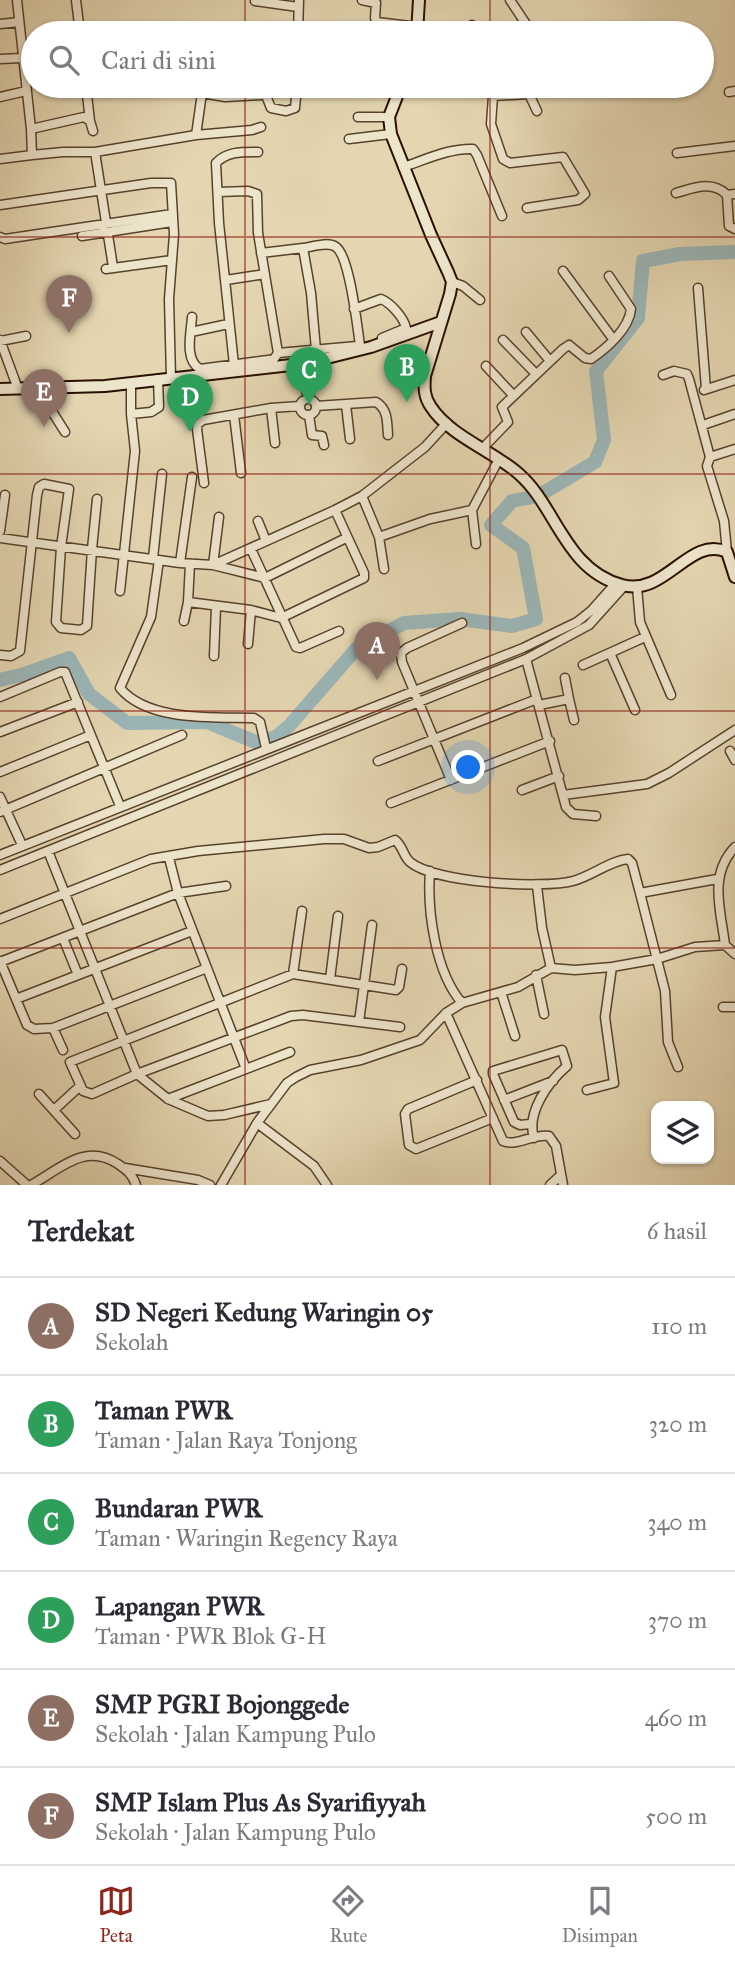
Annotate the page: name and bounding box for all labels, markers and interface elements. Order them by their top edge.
search box [21,21,714,98]
icon: search [45,41,83,79]
text: Cari di sini [101,44,216,76]
pin: F [46,275,92,333]
pin: B [384,344,430,402]
pin: C [286,347,332,405]
pin: E [21,369,67,427]
pin: D [167,374,213,432]
pin: A [354,622,400,680]
your location [451,750,485,784]
map controls [651,1101,714,1164]
button: layers [651,1101,714,1164]
text: Terdekat [28,1213,134,1249]
text: 6 hasil [647,1217,707,1245]
text: SD Negeri Kedung Waringin 05 [95,1296,433,1328]
text: A [43,1312,59,1340]
text: 110 m [651,1312,707,1340]
text: Sekolah [95,1328,169,1356]
text: Taman PWR [95,1394,233,1426]
text: B [43,1410,59,1438]
text: 320 m [649,1410,707,1438]
text: Taman · Jalan Raya Tonjong [95,1426,357,1454]
text: Bundaran PWR [95,1492,262,1524]
text: C [43,1508,59,1536]
text: 340 m [647,1508,707,1536]
text: Taman · Waringin Regency Raya [95,1524,398,1552]
text: Lapangan PWR [95,1590,264,1622]
text: D [42,1606,60,1634]
text: 370 m [648,1606,707,1634]
text: Taman · PWR Blok G-H [95,1622,326,1650]
text: SMP PGRI Bojonggede [95,1688,349,1720]
text: E [43,1704,59,1732]
text: 460 m [645,1704,707,1732]
text: Sekolah · Jalan Kampung Pulo [95,1720,376,1748]
text: SMP Islam Plus As Syarifiyyah [95,1786,426,1818]
text: F [43,1802,59,1830]
text: 500 m [645,1802,707,1830]
text: Sekolah · Jalan Kampung Pulo [95,1818,376,1846]
tab: Peta [97,1882,135,1947]
tab: Rute [329,1882,367,1947]
tab: Disimpan [562,1882,638,1947]

